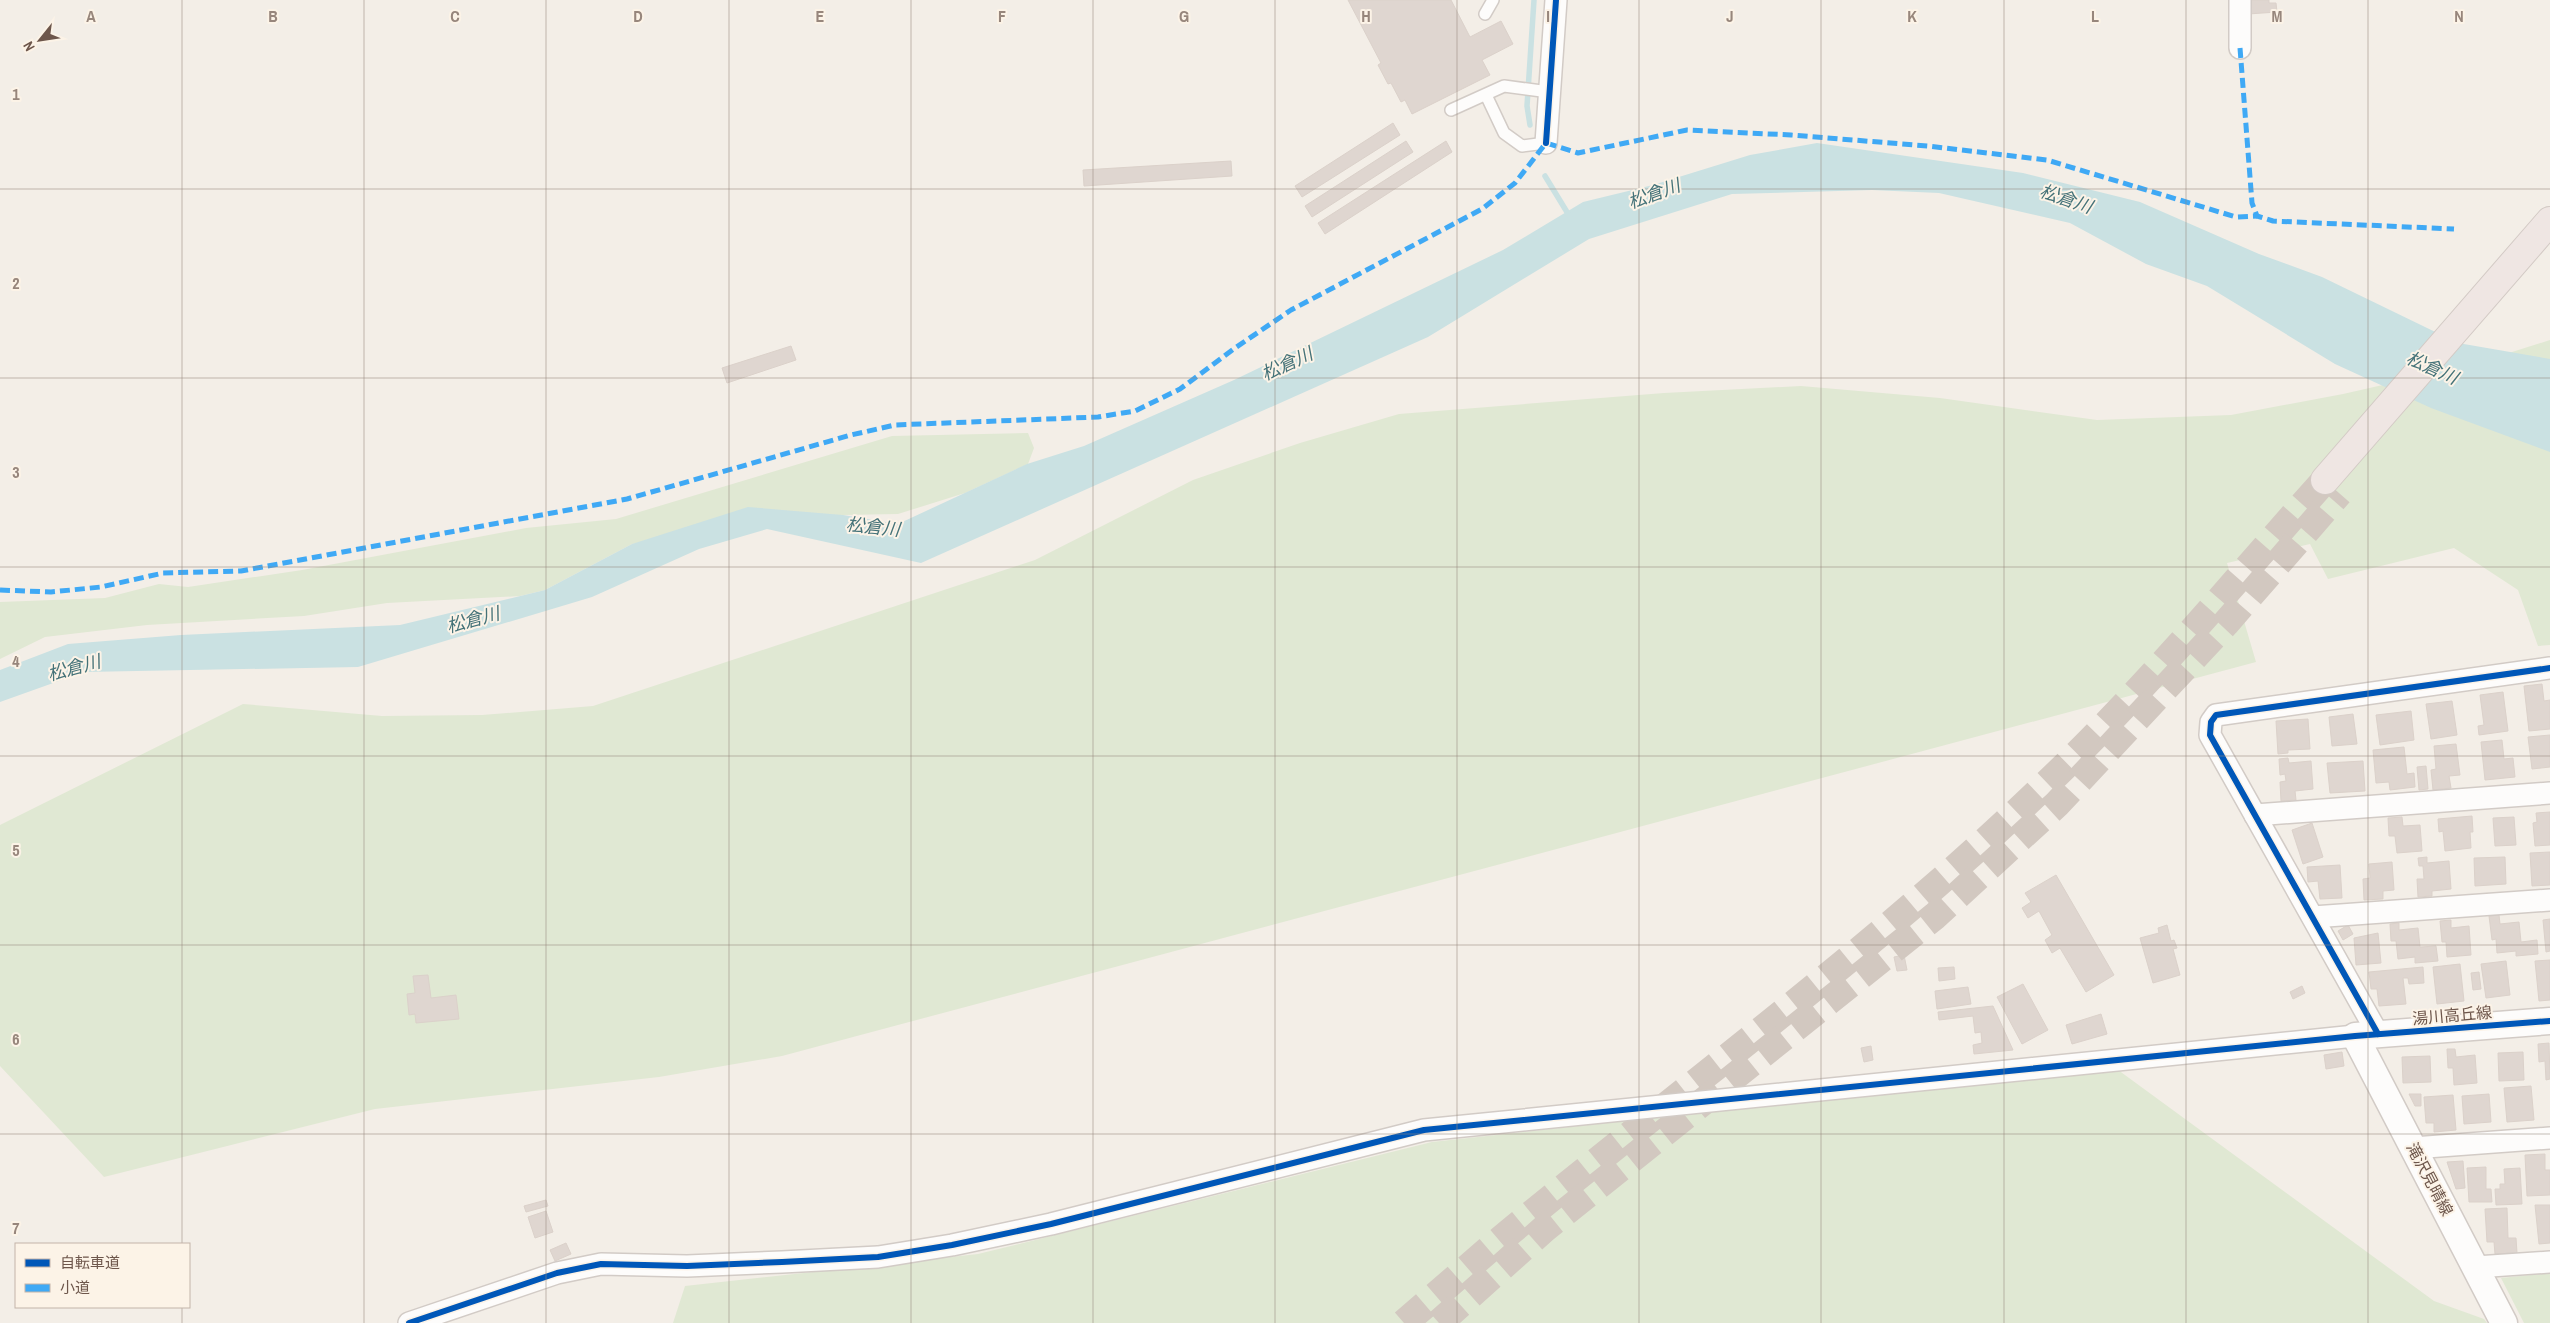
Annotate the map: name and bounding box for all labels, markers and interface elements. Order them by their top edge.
text: A [86,5,96,27]
text: B [268,5,278,27]
text: C [450,5,460,27]
text: D [633,5,643,27]
text: E [816,5,825,27]
text: F [998,5,1006,27]
text: G [1179,5,1189,27]
text: H [1361,5,1371,27]
text: I [1546,5,1550,27]
text: J [1726,5,1734,27]
text: K [1907,5,1917,27]
text: L [2091,5,2099,27]
text: M [2272,5,2283,27]
text: N [2454,5,2464,27]
north arrow [15,15,65,65]
text: N [19,38,39,55]
text: 1 [12,83,20,105]
water label: 松倉川 [1624,172,1685,215]
water label: 松倉川 [2037,178,2098,220]
text: 2 [12,272,20,294]
water label: 松倉川 [1257,340,1318,386]
water label: 松倉川 [2402,345,2464,391]
text: 3 [12,461,20,483]
water label: 松倉川 [845,511,903,542]
water label: 松倉川 [444,600,504,639]
water label: 松倉川 [45,648,105,687]
text: 4 [12,650,20,672]
text: 5 [12,839,20,861]
street label: 湯川高丘線 [2411,1001,2493,1029]
text: 6 [12,1028,20,1050]
street label: 滝沢見晴線 [2402,1139,2458,1219]
text: 7 [12,1217,20,1239]
legend [15,1243,190,1308]
text: 自転車道 [60,1252,120,1273]
text: 小道 [60,1277,90,1298]

